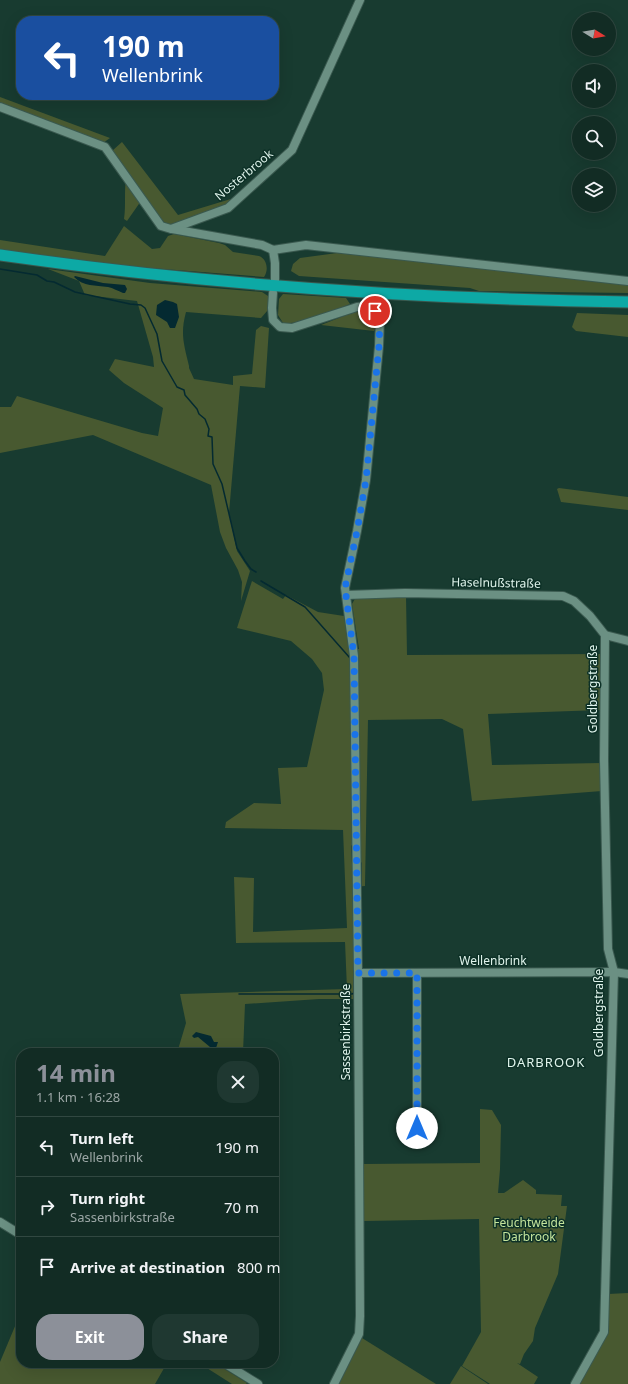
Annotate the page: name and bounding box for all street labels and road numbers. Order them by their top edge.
street label: Nosterbrook [211,145,277,204]
street label: Haselnußstraße [451,573,541,592]
street label: Goldbergstraße [584,644,601,733]
street label: Wellenbrink [459,952,527,969]
street label: Goldbergstraße [590,968,607,1057]
street label: Sassenbirkstraße [337,983,354,1080]

